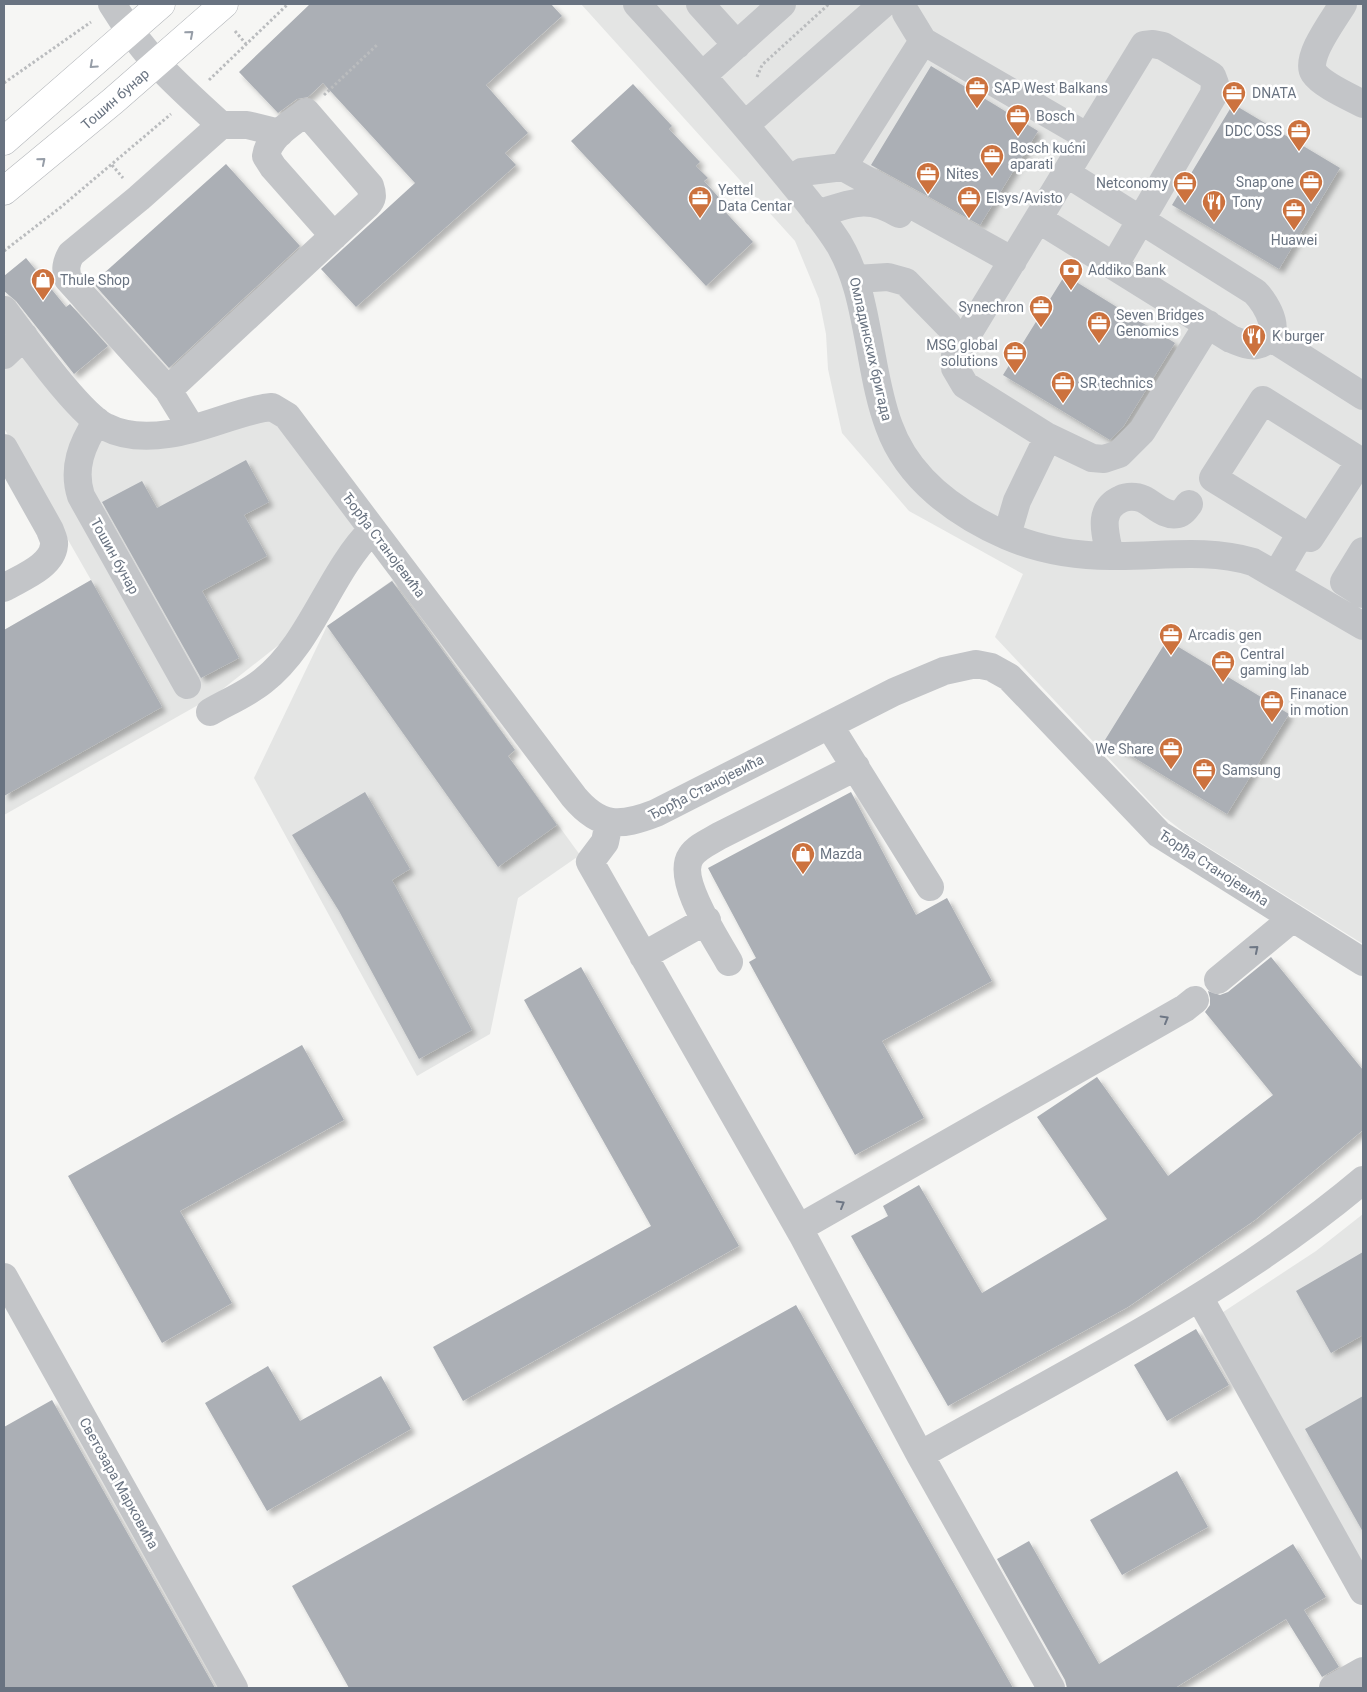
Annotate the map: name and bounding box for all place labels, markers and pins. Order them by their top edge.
office icon: SAP West Balkans [964,75,990,109]
place label: SAP West Balkans [994,80,1108,96]
office icon: DNATA [1221,80,1247,114]
place label: DNATA [1252,85,1297,101]
office icon: Bosch [1005,103,1031,137]
place label: Bosch [1036,108,1075,124]
office icon: DDC OSS [1286,118,1312,152]
place label: DDC OSS [1225,123,1282,139]
place label: Bosch kućni aparati [1010,140,1086,172]
office icon: Bosch kućni aparati [979,143,1005,177]
office icon: Nites [915,161,941,195]
place label: Nites [946,166,979,182]
office icon: Snap one [1298,169,1324,203]
office icon: Netconomy [1172,170,1198,204]
place label: Snap one [1236,174,1294,190]
place label: Netconomy [1096,175,1168,191]
place label: Yettel Data Centar [718,182,792,214]
office icon: Yettel Data Centar [687,185,713,219]
office icon: Elsys/Avisto [956,185,982,219]
restaurant icon: Tony [1201,189,1227,223]
place label: Elsys/Avisto [986,190,1063,206]
place label: Tony [1232,194,1262,210]
office icon: Huawei [1281,197,1307,231]
place label: Huawei [1271,232,1317,248]
bank icon: Addiko Bank [1058,257,1084,291]
place label: Addiko Bank [1088,262,1167,278]
shop icon: Thule Shop [30,267,56,301]
place label: Thule Shop [60,272,130,288]
office icon: Synechron [1028,294,1054,328]
place label: Synechron [959,299,1024,315]
place label: Seven Bridges Genomics [1116,307,1204,339]
office icon: Seven Bridges Genomics [1086,310,1112,344]
restaurant icon: K burger [1241,323,1267,357]
place label: K burger [1272,328,1325,344]
place label: MSG global solutions [926,337,998,369]
office icon: MSG global solutions [1002,340,1028,374]
office icon: SR technics [1050,370,1076,404]
place label: SR technics [1080,375,1153,391]
office icon: Arcadis gen [1158,622,1184,656]
place label: Arcadis gen [1188,627,1262,643]
place label: Central gaming lab [1240,646,1309,678]
office icon: Central gaming lab [1210,649,1236,683]
place label: Finanace in motion [1290,686,1349,718]
office icon: Finanace in motion [1259,689,1285,723]
office icon: We Share [1158,736,1184,770]
place label: We Share [1095,741,1154,757]
office icon: Samsung [1191,757,1217,791]
place label: Samsung [1222,762,1281,778]
shop icon: Mazda [790,841,816,875]
place label: Mazda [820,846,862,862]

